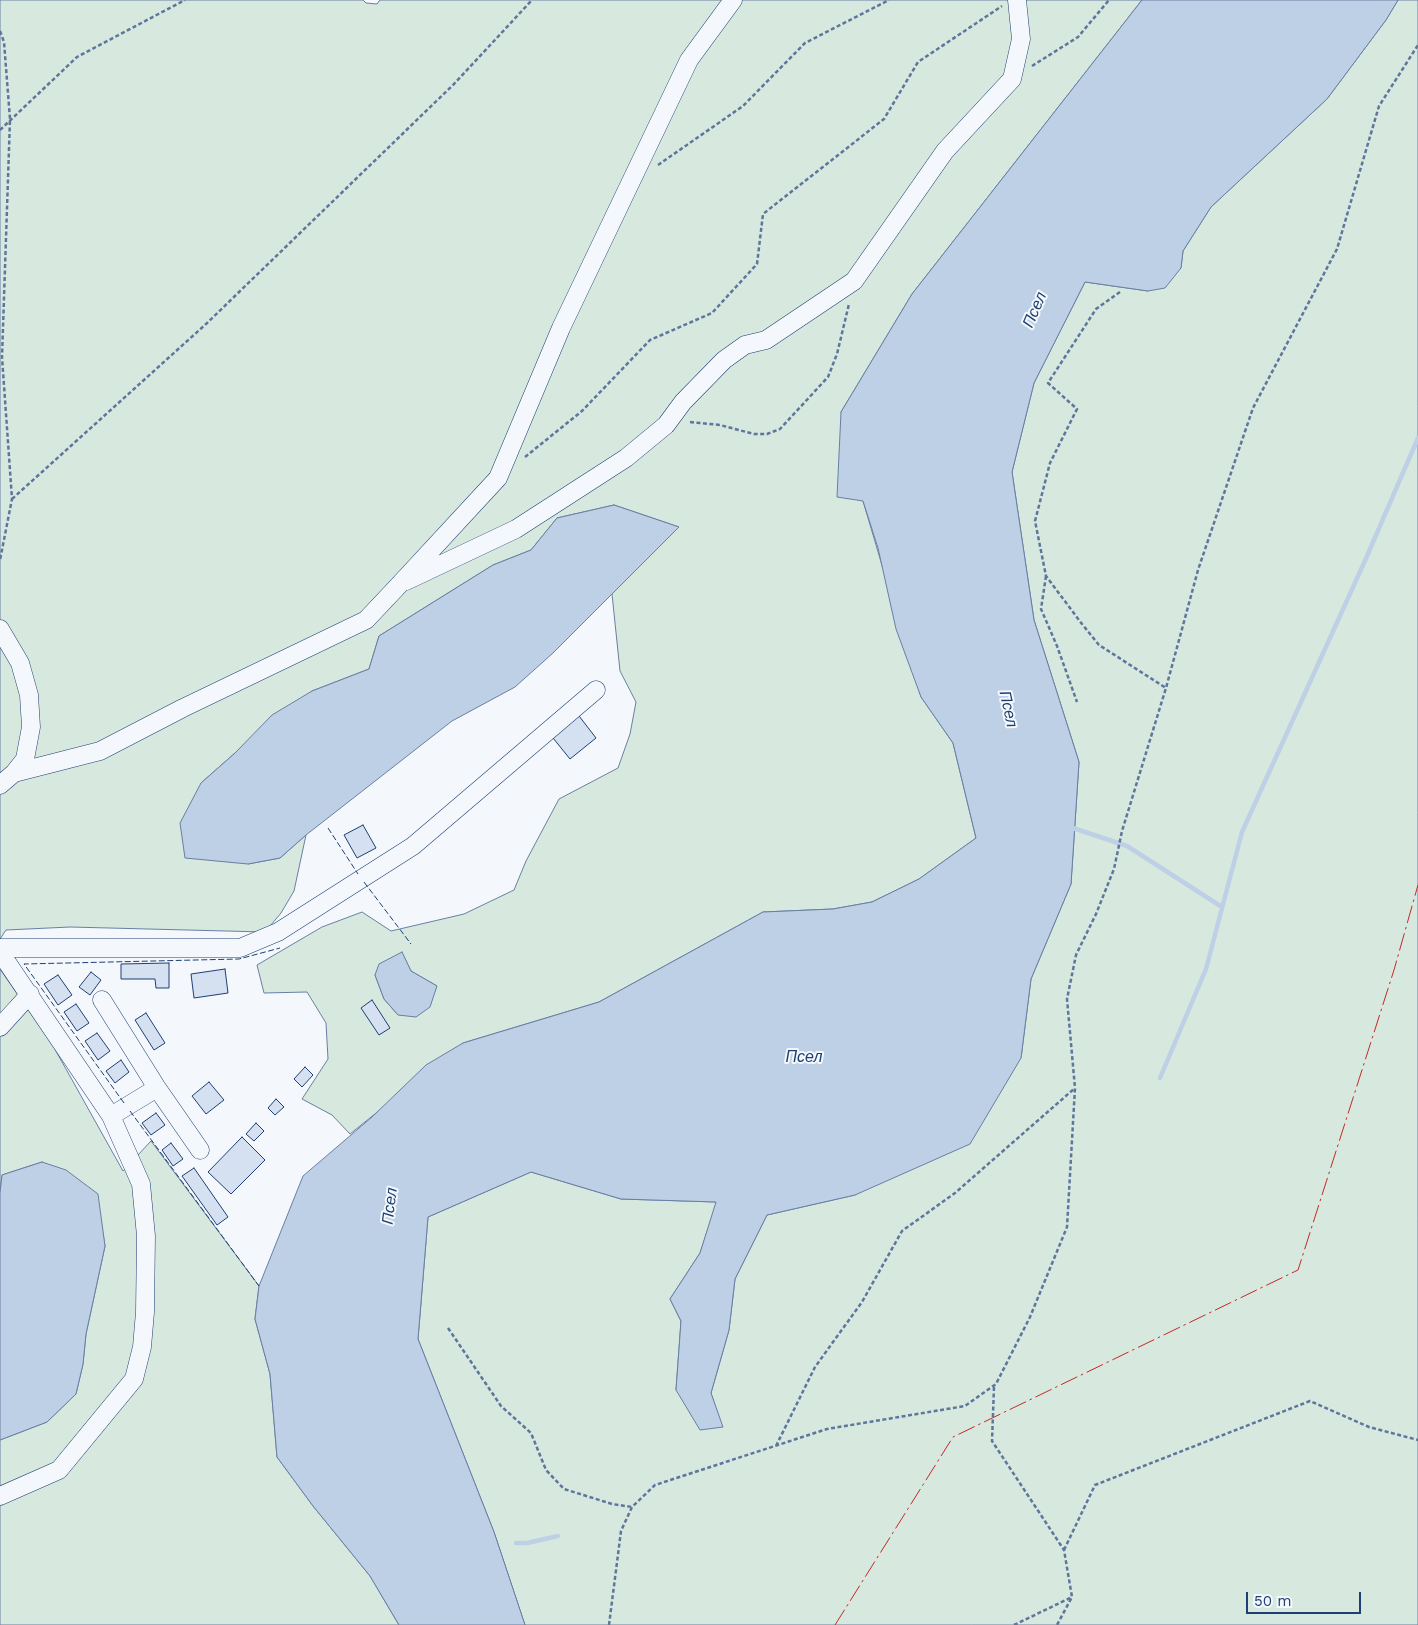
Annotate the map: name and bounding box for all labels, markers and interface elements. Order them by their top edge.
water label: Псел [1019,289,1051,331]
water label: Псел [995,689,1021,729]
water label: Псел [786,1047,822,1067]
water label: Псел [378,1186,402,1226]
scale bar [1248,1582,1363,1614]
text: 50 m [1254,1592,1291,1610]

